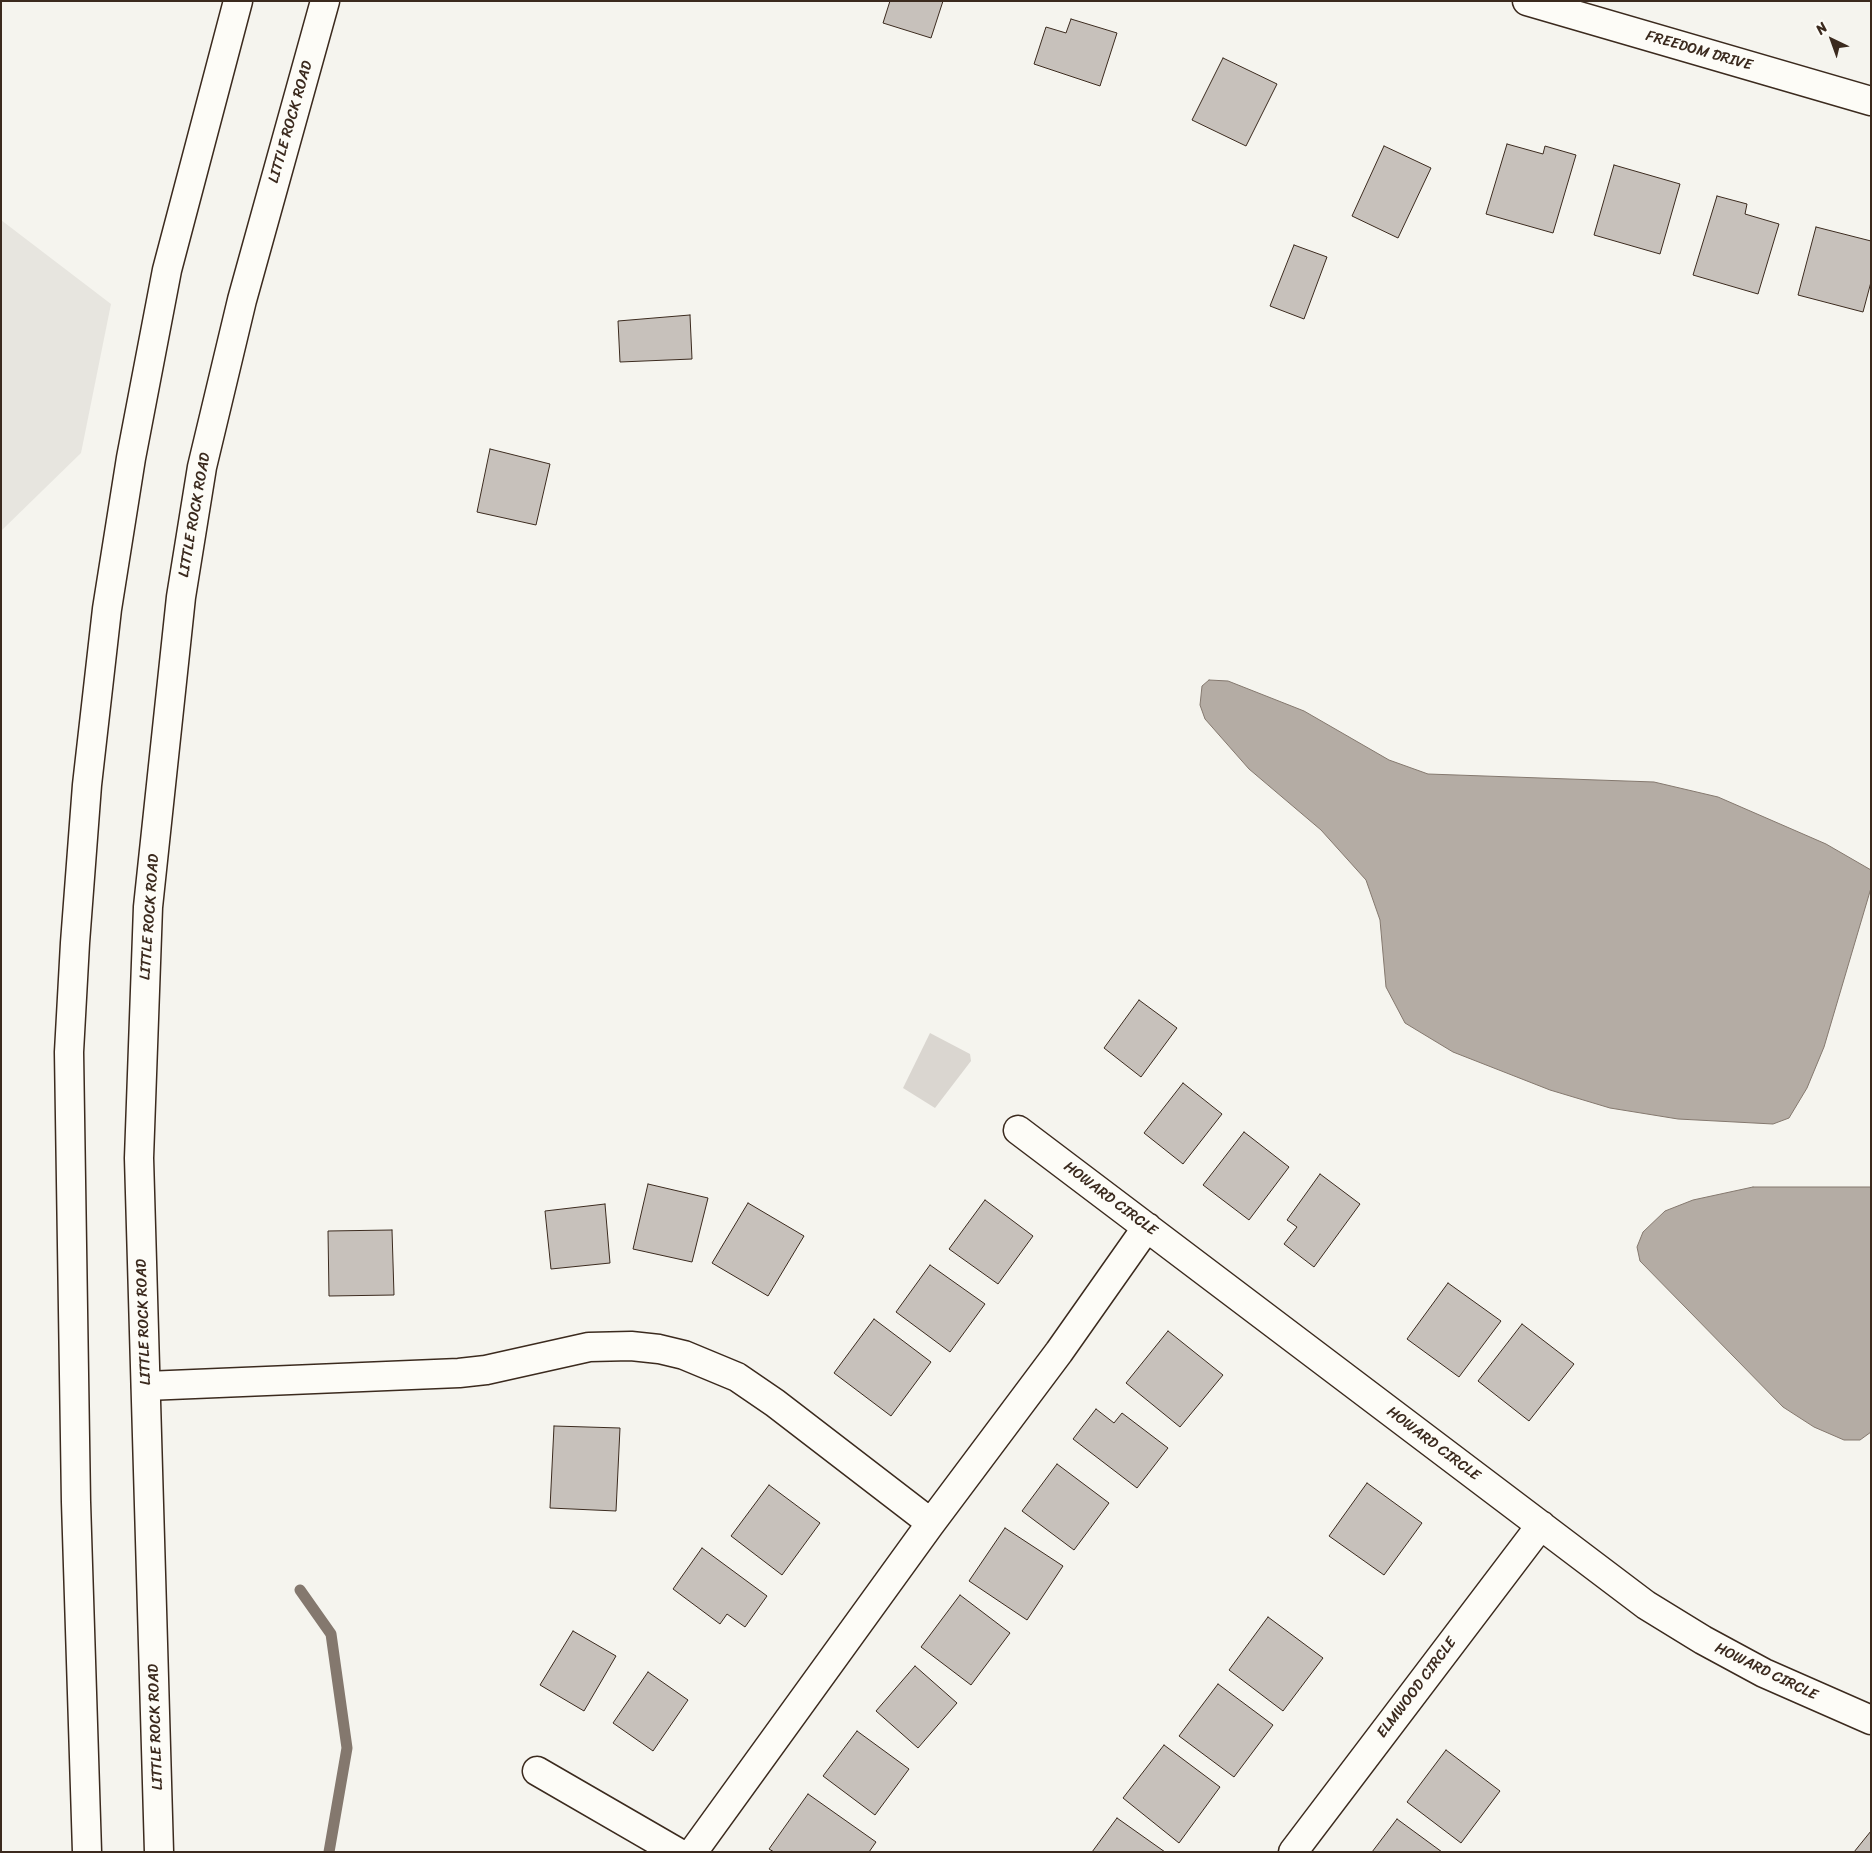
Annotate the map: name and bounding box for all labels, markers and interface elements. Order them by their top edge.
north arrow [1807,15,1857,65]
text: N [1810,16,1834,41]
street label: FREEDOM DRIVE [1644,27,1754,75]
street label: LITTLE ROCK ROAD [265,59,317,185]
street label: LITTLE ROCK ROAD [175,451,215,579]
street label: LITTLE ROCK ROAD [137,853,163,981]
street label: HOWARD CIRCLE [1060,1158,1160,1240]
street label: LITTLE ROCK ROAD [133,1259,155,1385]
street label: HOWARD CIRCLE [1383,1403,1483,1485]
street label: ELMWOOD CIRCLE [1373,1634,1461,1742]
street label: HOWARD CIRCLE [1712,1639,1820,1705]
street label: LITTLE ROCK ROAD [145,1664,167,1790]

